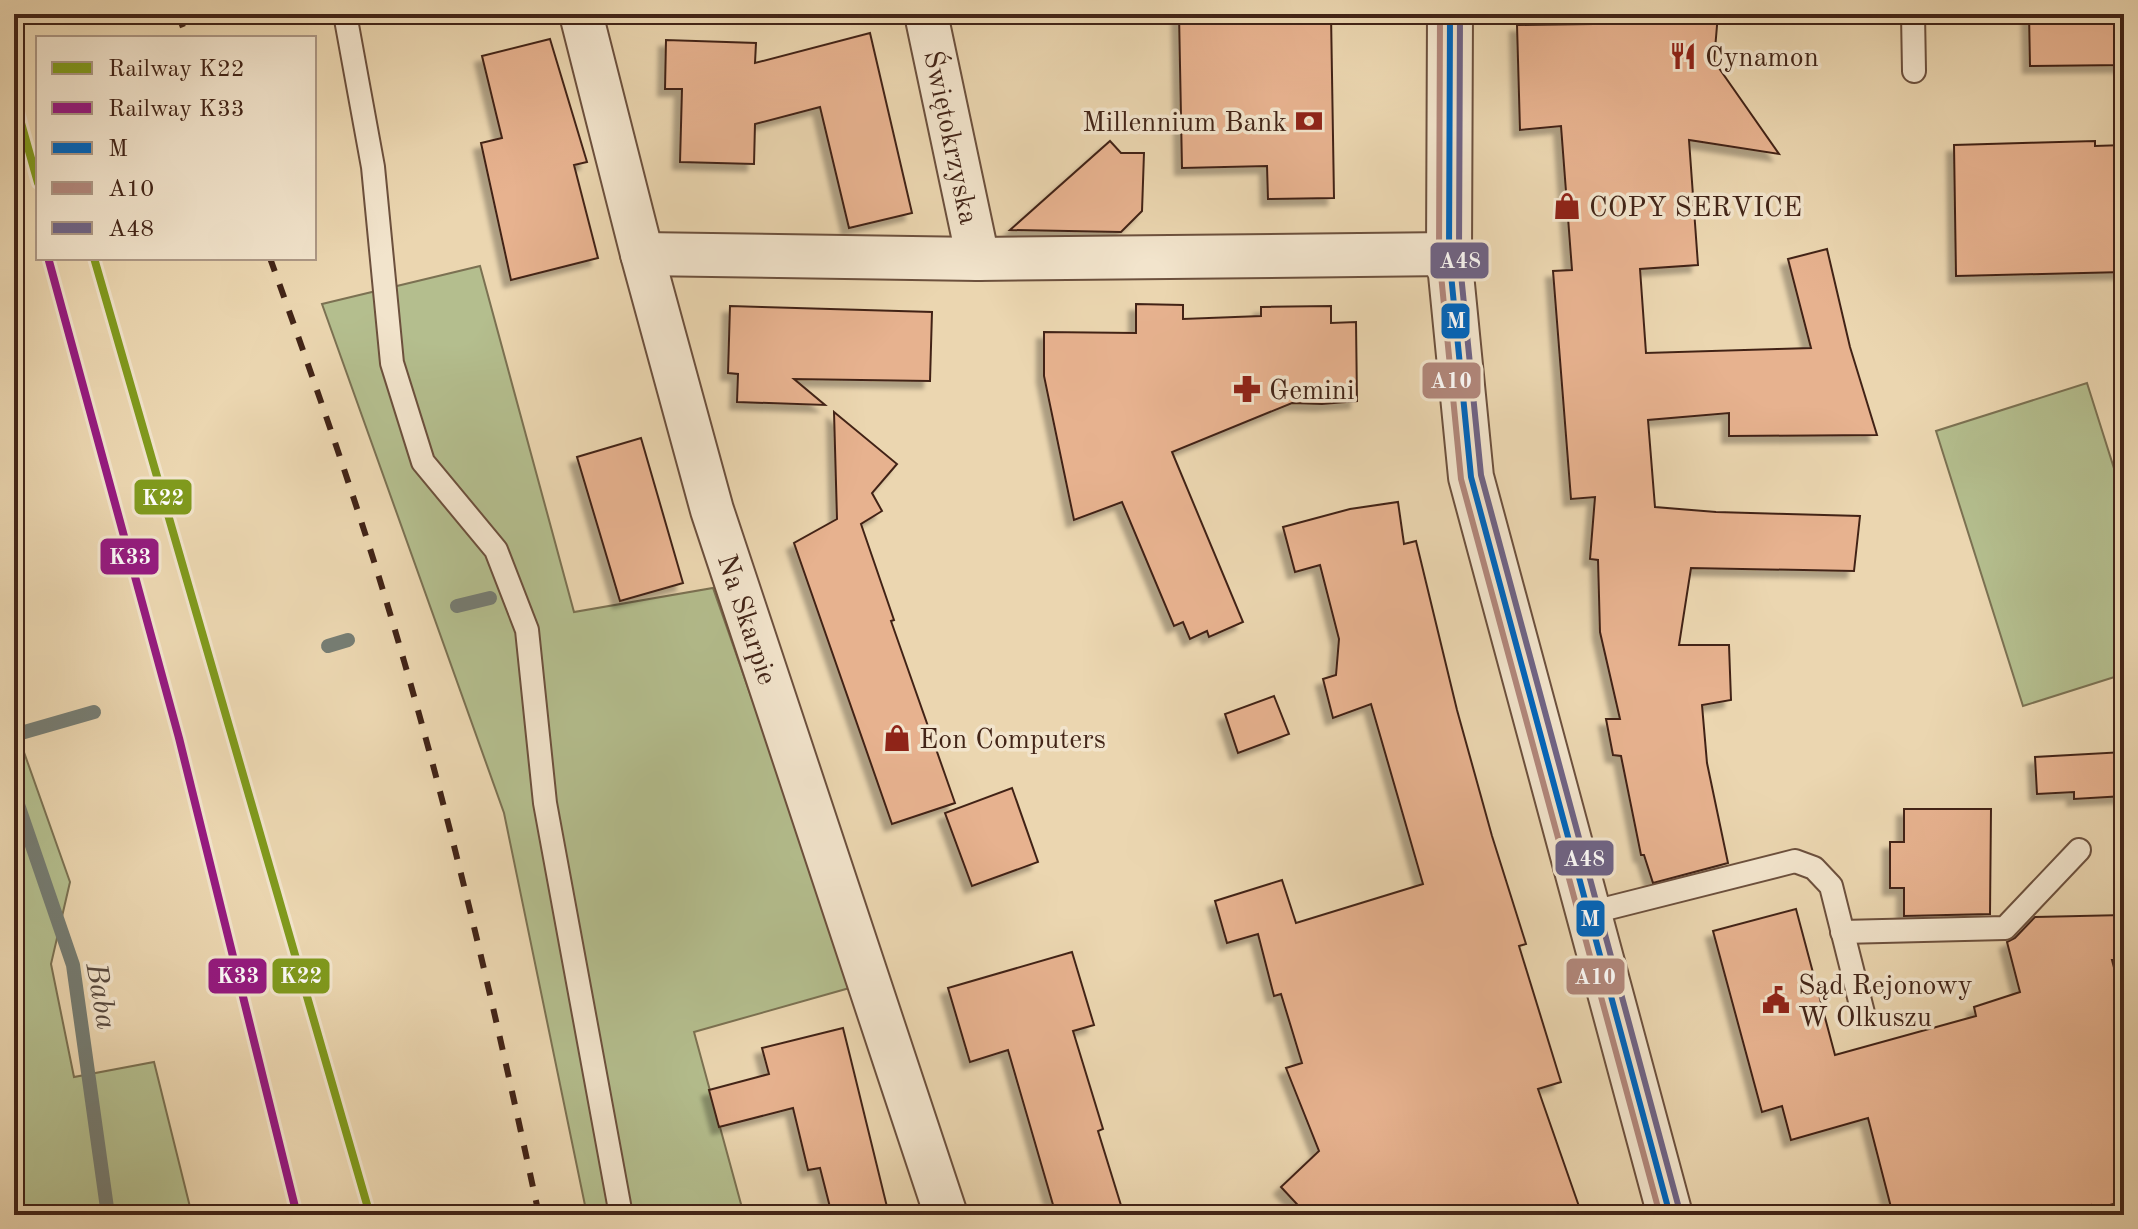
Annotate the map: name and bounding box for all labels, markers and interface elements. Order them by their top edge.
legend [36,36,316,260]
restaurant icon: Cynamon [1668,41,1698,71]
place label: Cynamon [1705,45,1819,73]
street label: Świętokrzyska [917,47,981,228]
text: Railway K22 [108,58,245,82]
text: Railway K33 [108,98,245,122]
bank icon: Millennium Bank [1294,106,1324,136]
place label: Millennium Bank [1082,110,1287,138]
text: M [108,138,128,162]
text: A10 [108,178,154,202]
shop icon: COPY SERVICE [1552,191,1582,221]
place label: COPY SERVICE [1589,195,1802,223]
text: A48 [108,218,154,242]
line badge: A48 [1429,241,1490,280]
text: A48 [1439,251,1481,273]
line badge: M [1440,302,1471,340]
text: M [1446,311,1466,333]
line badge: A10 [1421,361,1482,400]
text: A10 [1430,371,1472,393]
pharmacy icon: Gemini [1232,374,1262,404]
place label: Gemini [1269,378,1355,406]
line badge: K22 [133,478,193,516]
text: K22 [142,488,184,510]
line badge: K33 [99,537,160,576]
text: K33 [109,547,151,569]
street label: Na Skarpie [711,551,780,689]
shop icon: Eon Computers [882,723,912,753]
place label: Eon Computers [919,727,1106,755]
line badge: A48 [1554,839,1615,877]
text: A48 [1563,849,1605,871]
line badge: M [1575,899,1606,938]
text: M [1580,909,1600,931]
line badge: K33 [207,957,268,995]
line badge: K22 [271,957,331,995]
line badge: A10 [1565,957,1626,996]
water label: Baba [79,960,121,1032]
text: K33 [217,966,259,988]
text: K22 [280,966,322,988]
text: A10 [1574,967,1616,989]
place label: Sąd Rejonowy W Olkuszu [1798,973,1973,1033]
public building icon: Sąd Rejonowy W Olkuszu [1761,985,1791,1015]

